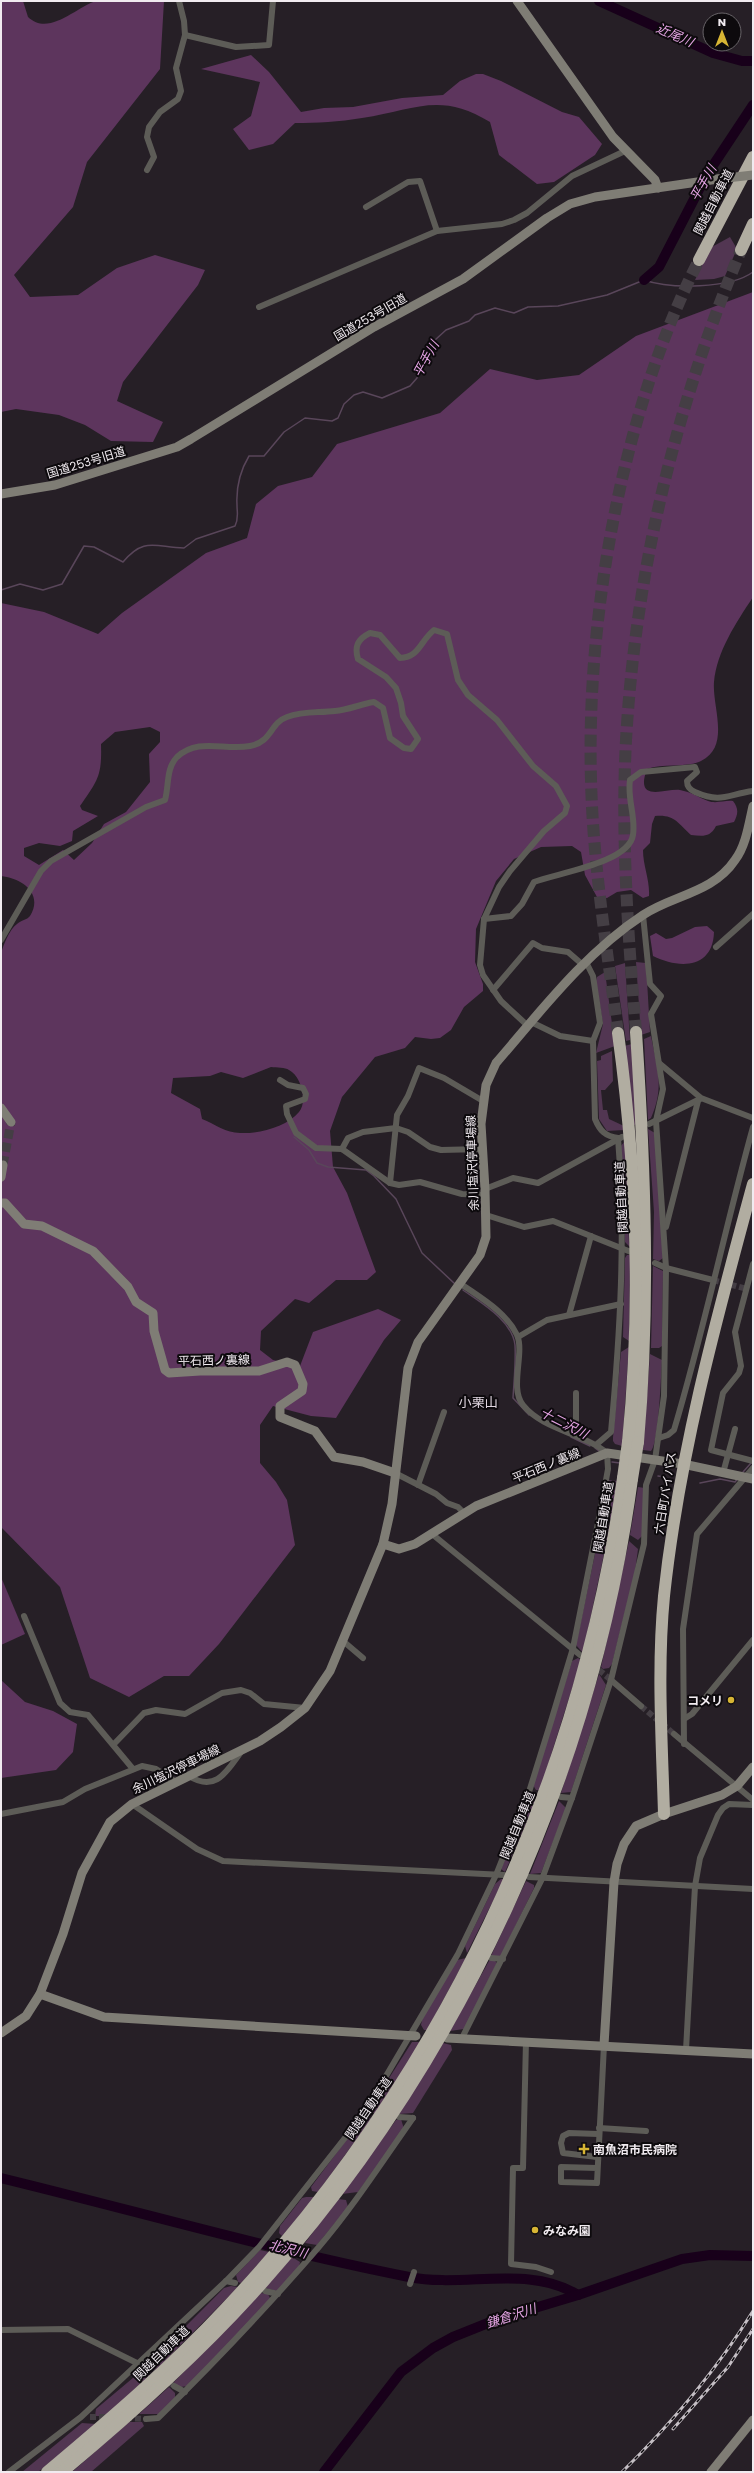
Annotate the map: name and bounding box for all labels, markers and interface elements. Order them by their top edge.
north arrow [702,12,742,52]
text: N [718,14,726,30]
water label: 近尾川 [653,18,698,52]
water label: 平手川 [685,160,722,205]
street label: 関越自動車道 [689,166,737,238]
street label: 国道253号旧道 [330,289,410,345]
water label: 平手川 [408,336,445,381]
street label: 国道253号旧道 [45,442,127,482]
street label: 余川塩沢停車場線 [462,1115,482,1211]
street label: 関越自動車道 [611,1161,631,1233]
street label: 平石西ノ裏線 [178,1351,250,1369]
district label: 小栗山 [458,1393,498,1412]
water label: 十二沢川 [537,1403,593,1444]
street label: 平石西ノ裏線 [509,1444,583,1486]
street label: 六日町バイパス [650,1450,680,1536]
street label: 関越自動車道 [589,1480,617,1554]
place label: コメリ [687,1692,723,1709]
marker: コメリ [726,1695,736,1705]
street label: 余川塩沢停車場線 [129,1740,223,1798]
street label: 関越自動車道 [496,1788,538,1862]
street label: 関越自動車道 [341,2073,395,2143]
place label: 南魚沼市民病院 [593,2141,677,2158]
marker: 南魚沼市民病院 [578,2143,590,2155]
place label: みなみ園 [543,2222,591,2239]
marker: みなみ園 [530,2225,540,2235]
water label: 北沢川 [267,2235,311,2263]
water label: 鎌倉沢川 [483,2298,541,2333]
street label: 関越自動車道 [129,2322,193,2384]

